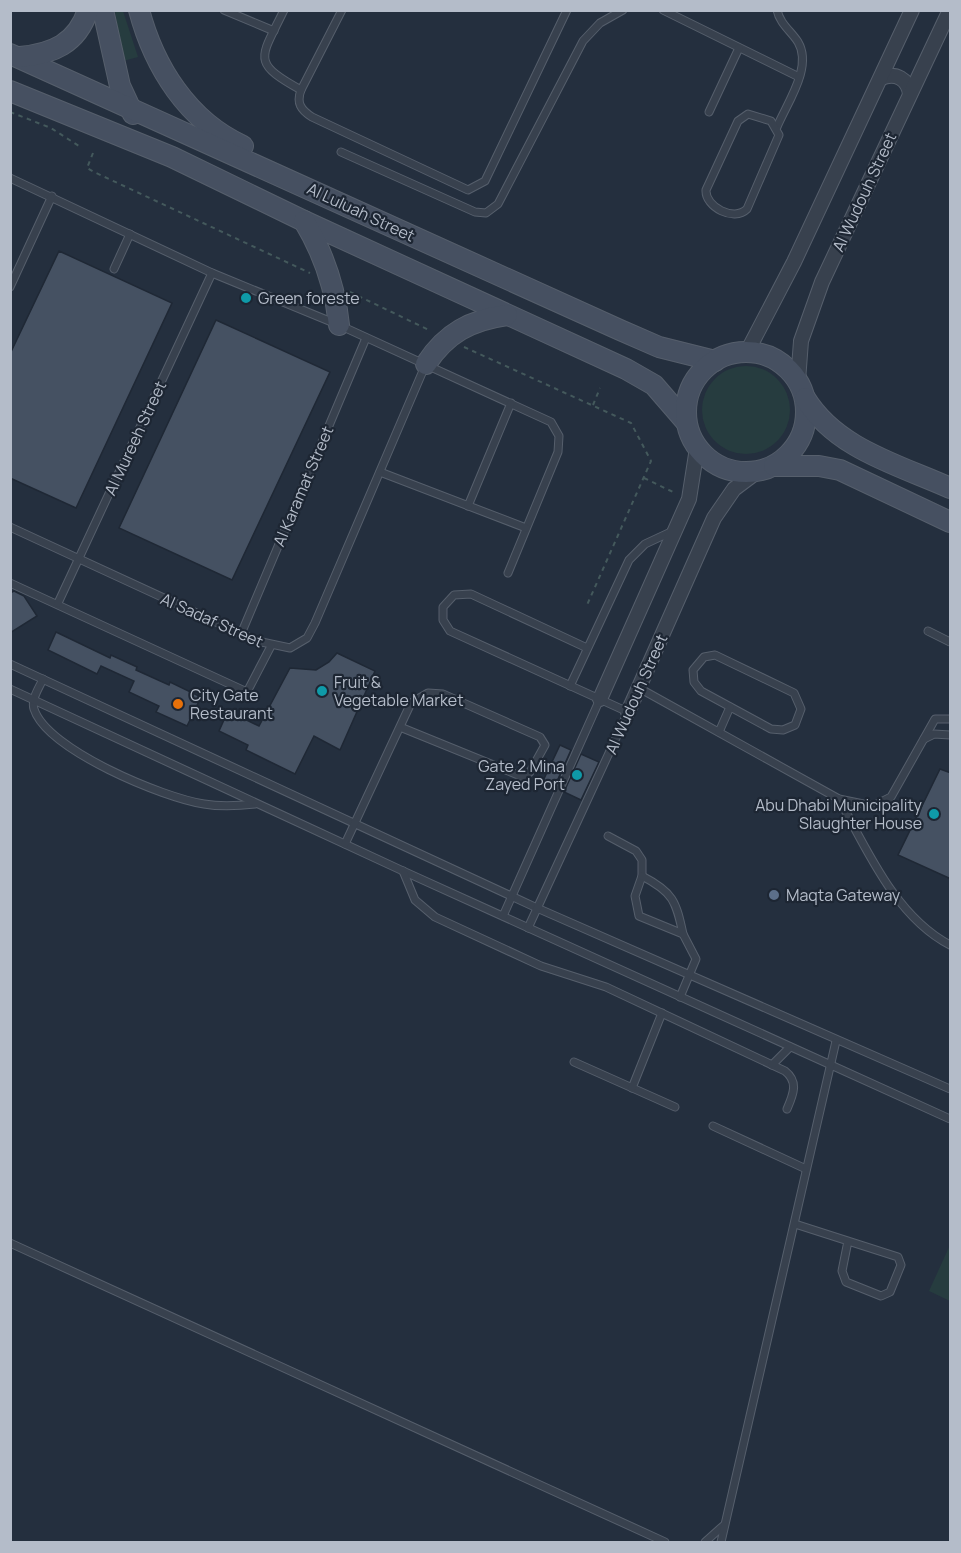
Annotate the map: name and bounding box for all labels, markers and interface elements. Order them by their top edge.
street label: Al Wudouh Street [827,129,901,255]
street label: Al Luluah Street [304,177,418,247]
place label: Green foreste [258,287,360,309]
marker: Green foreste [239,291,253,305]
street label: Al Mureeh Street [99,377,171,499]
street label: Al Karamat Street [268,422,338,550]
street label: Al Sadaf Street [157,588,267,652]
street label: Al Wudouh Street [600,631,672,757]
place label: Fruit & Vegetable Market [334,671,464,711]
place label: City Gate Restaurant [190,684,273,724]
marker: Fruit & Vegetable Market [315,684,329,698]
marker: City Gate Restaurant [171,697,185,711]
place label: Gate 2 Mina Zayed Port [478,755,565,795]
marker: Gate 2 Mina Zayed Port [570,768,584,782]
place label: Abu Dhabi Municipality Slaughter House [755,794,923,834]
marker: Abu Dhabi Municipality Slaughter House [927,807,941,821]
place label: Maqta Gateway [786,884,901,906]
marker: Maqta Gateway [767,888,781,902]

